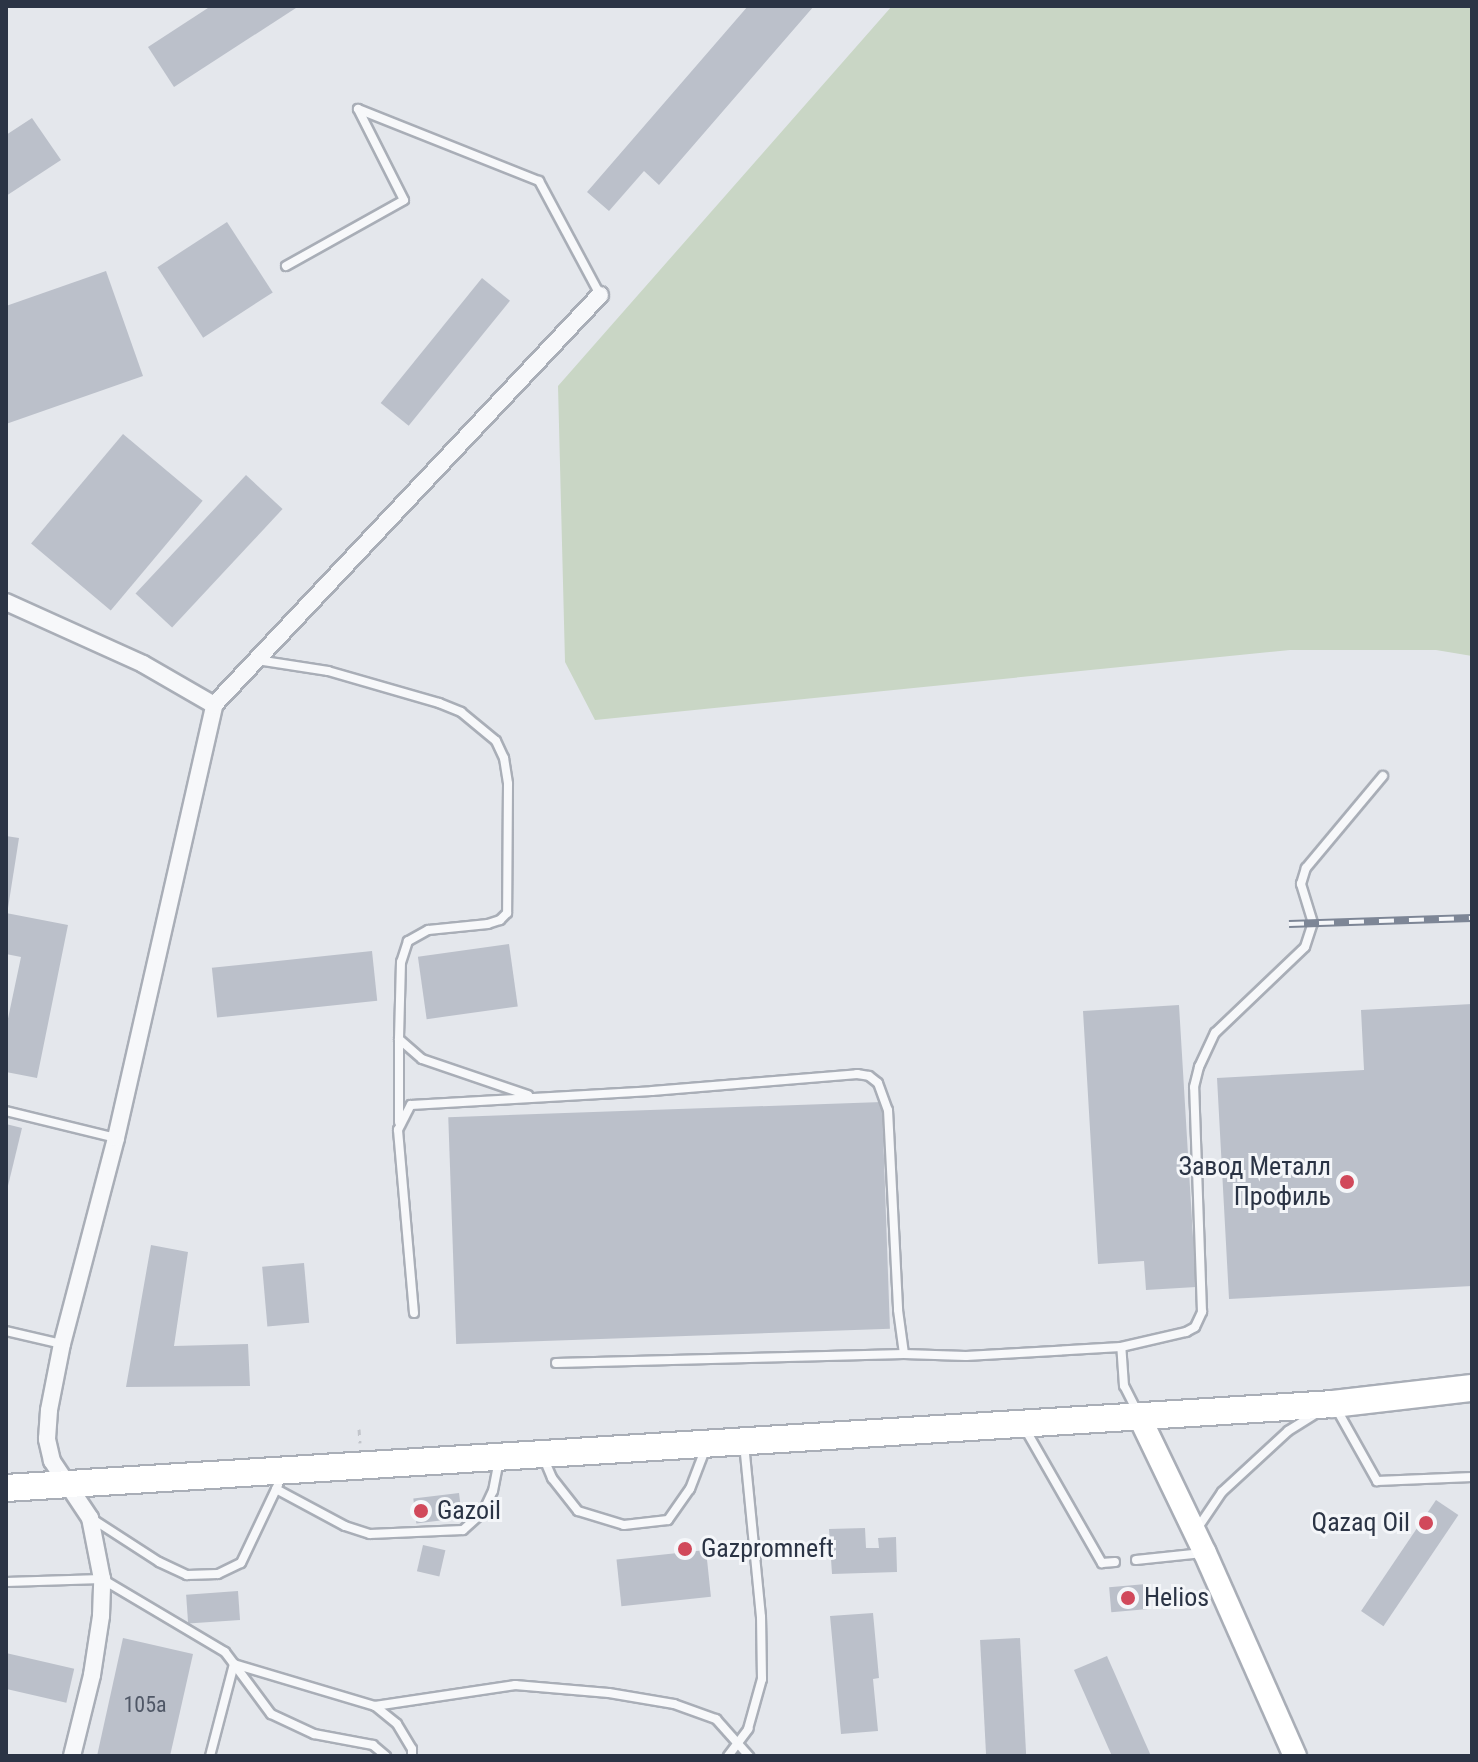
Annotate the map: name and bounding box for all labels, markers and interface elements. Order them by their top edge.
place label: Завод Металл Профиль [1178,1151,1331,1212]
marker: Завод Металл Профиль [1338,1173,1356,1191]
place label: Gazoil [437,1495,501,1527]
marker: Gazoil [412,1502,430,1520]
place label: Qazaq Oil [1312,1507,1410,1539]
marker: Qazaq Oil [1417,1514,1435,1532]
place label: Gazpromneft [701,1533,834,1565]
marker: Gazpromneft [676,1540,694,1558]
place label: Helios [1144,1582,1209,1614]
marker: Helios [1119,1589,1137,1607]
house number: 105а [123,1692,167,1718]

